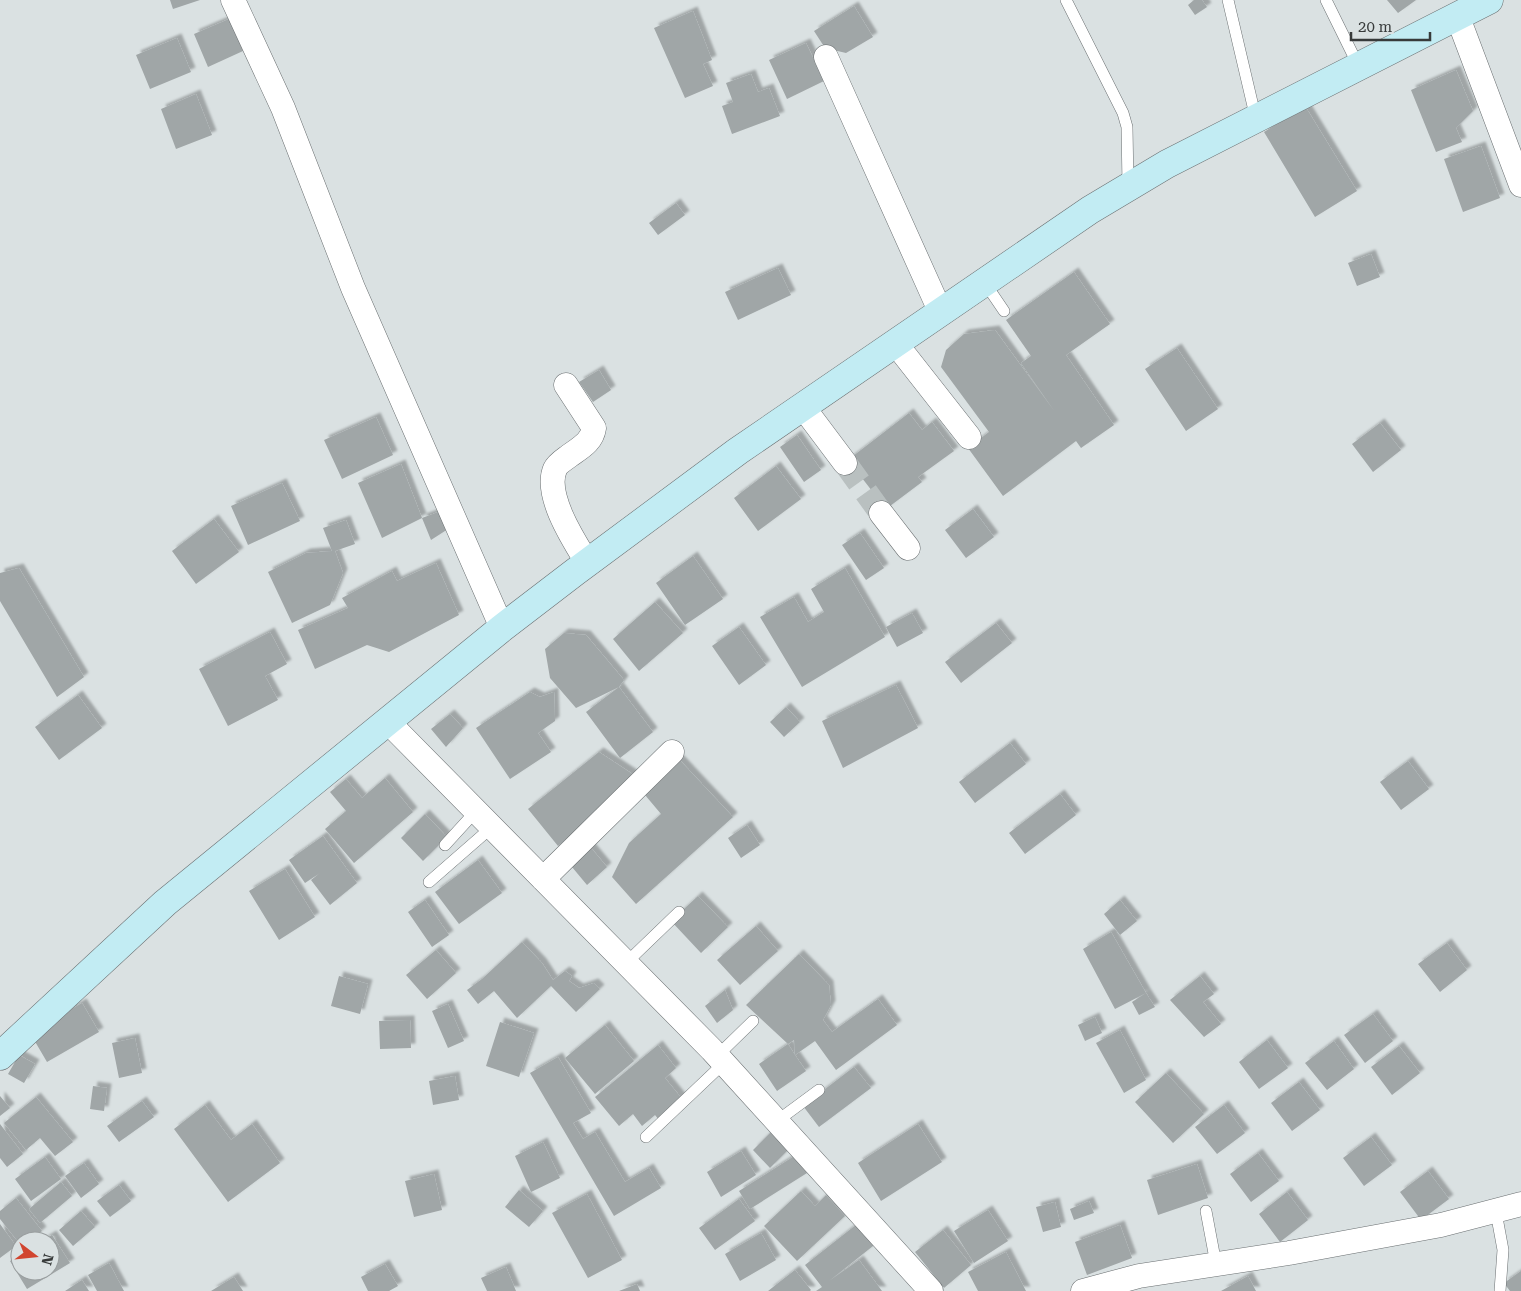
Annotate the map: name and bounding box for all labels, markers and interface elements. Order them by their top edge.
scale bar [1351,10,1430,42]
text: 20 m [1358,18,1393,36]
north arrow [10,1231,60,1281]
text: N [38,1252,57,1267]

